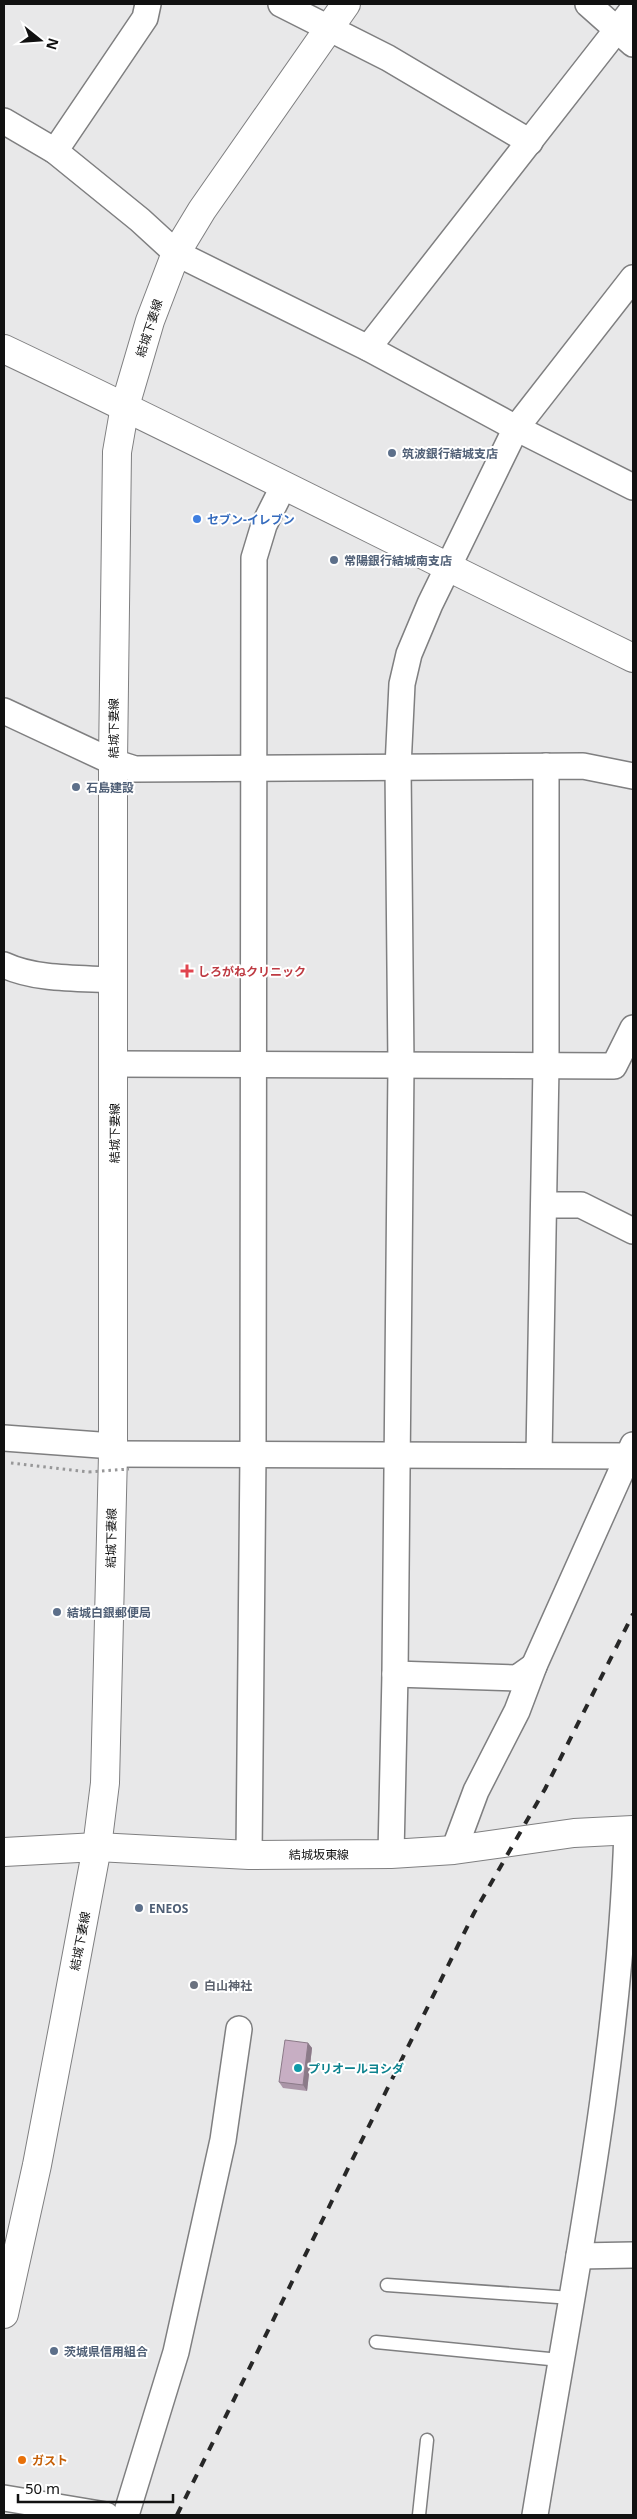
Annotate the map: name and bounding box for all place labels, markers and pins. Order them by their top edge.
place label: 筑波銀行結城支店 [402,445,498,462]
marker: 筑波銀行結城支店 [386,447,398,459]
place label: セブン-イレブン [207,511,295,528]
marker: セブン-イレブン [191,513,203,525]
place label: 常陽銀行結城南支店 [344,552,452,569]
marker: 常陽銀行結城南支店 [328,554,340,566]
place label: 石島建設 [86,779,134,796]
marker: 石島建設 [70,781,82,793]
place label: しろがねクリニック [198,963,306,980]
marker: しろがねクリニック [180,964,194,978]
place label: 結城白銀郵便局 [67,1604,151,1621]
marker: 結城白銀郵便局 [51,1606,63,1618]
place label: ENEOS [149,1900,189,1917]
marker: ENEOS [133,1902,145,1914]
place label: 白山神社 [204,1977,252,1994]
marker: 白山神社 [188,1979,200,1991]
place label: プリオールヨシダ [308,2060,404,2077]
marker: プリオールヨシダ [292,2062,304,2074]
place label: 茨城県信用組合 [64,2343,148,2360]
marker: 茨城県信用組合 [48,2345,60,2357]
place label: ガスト [32,2452,68,2469]
marker: ガスト [16,2454,28,2466]

